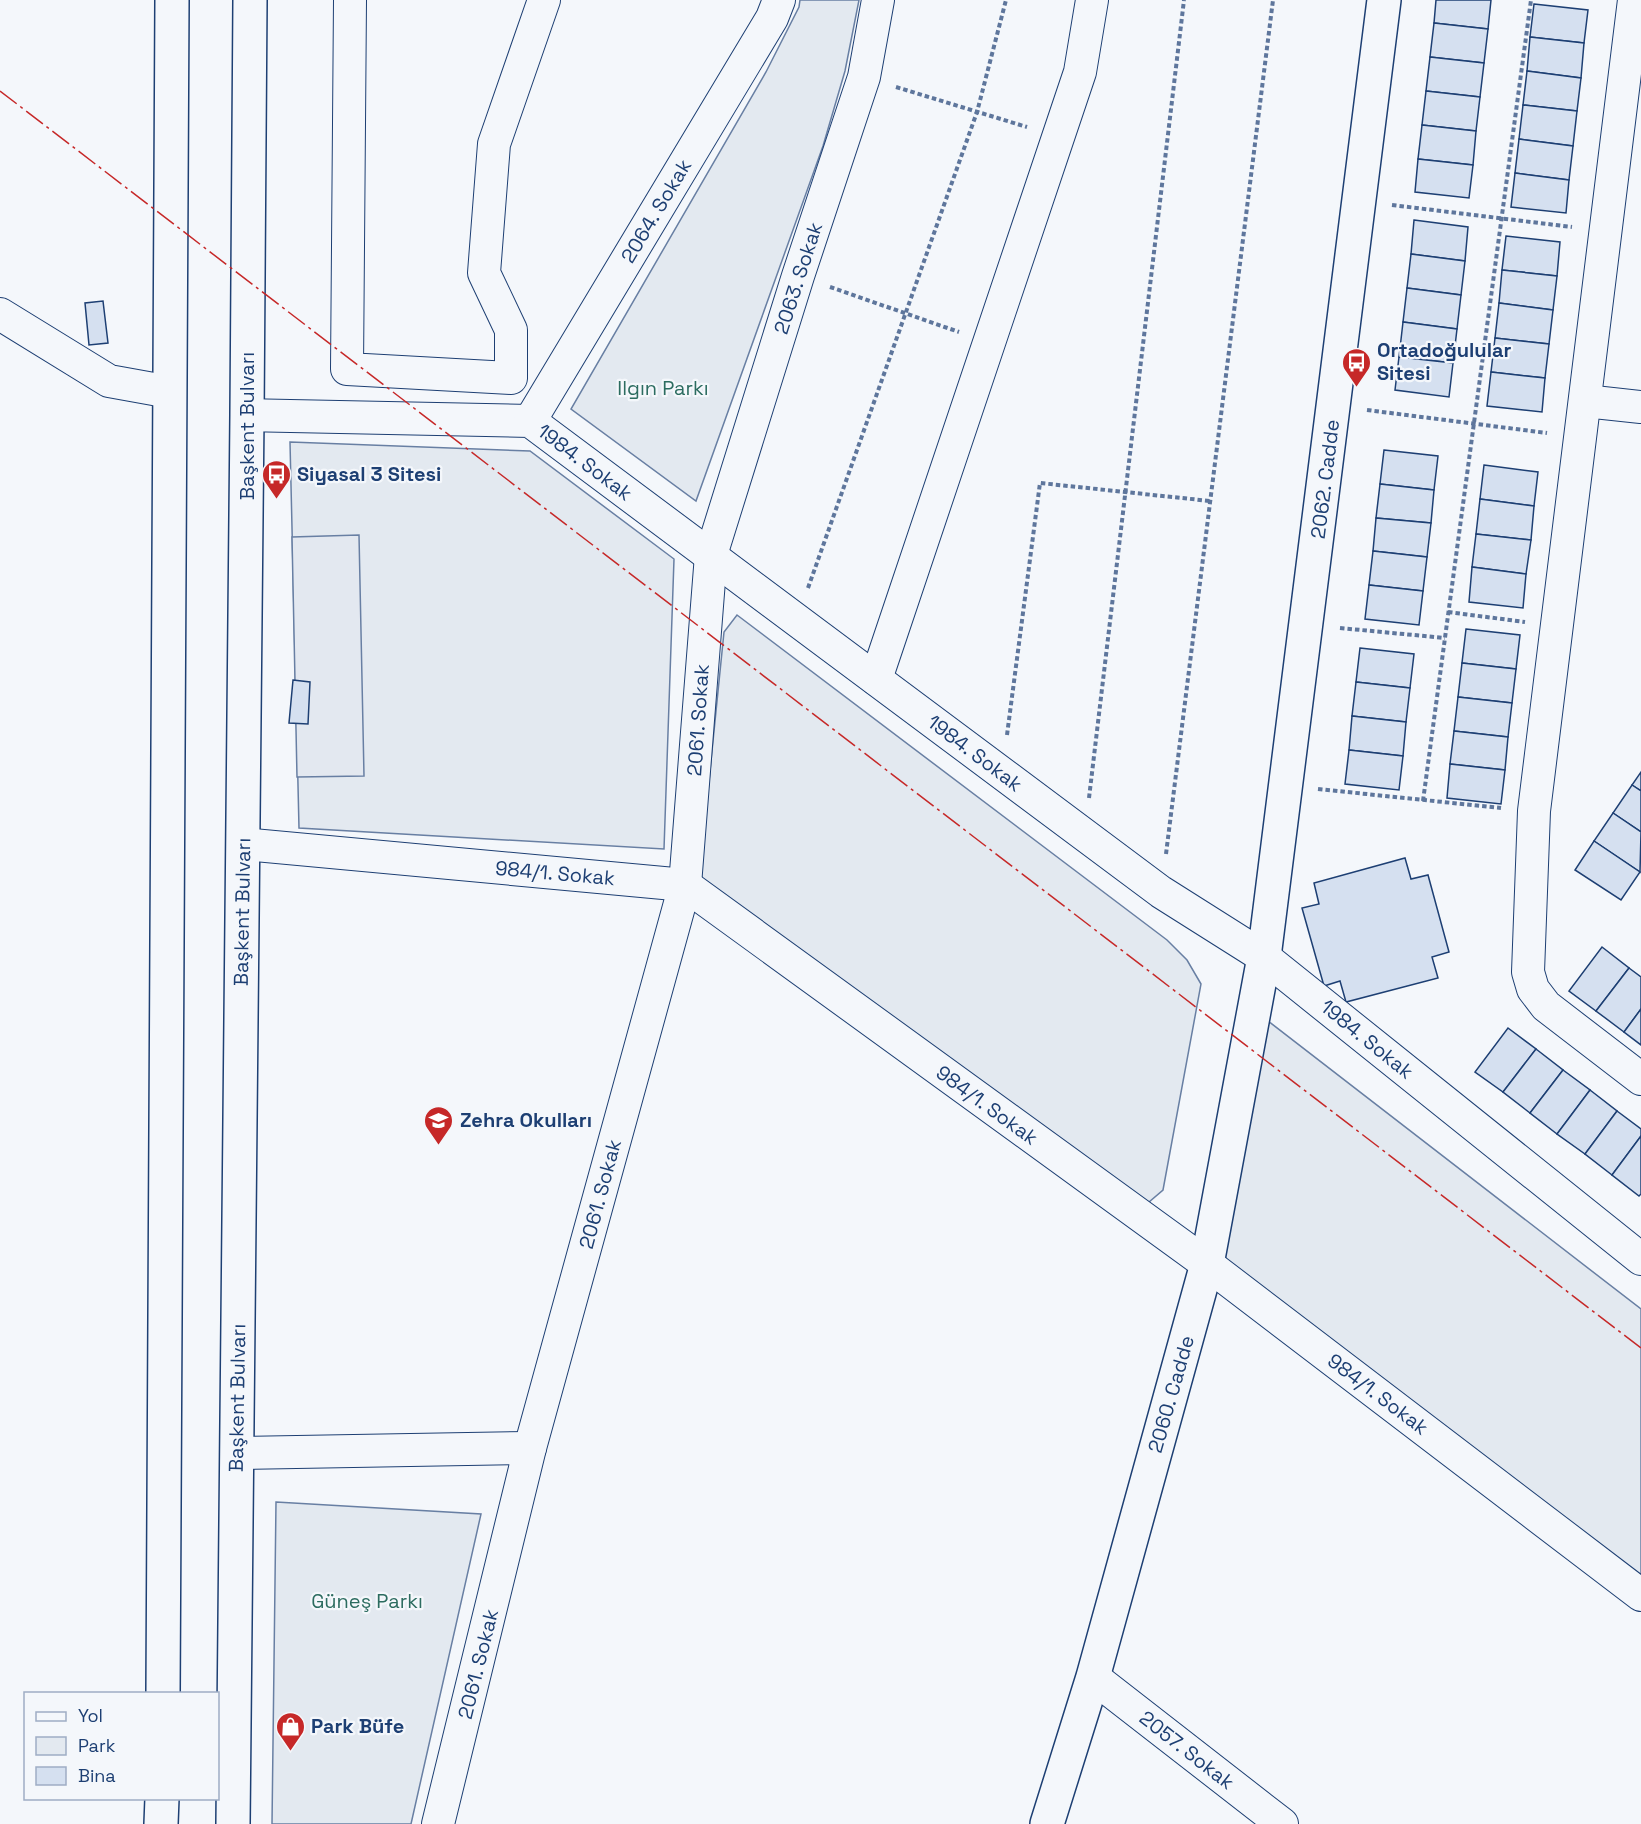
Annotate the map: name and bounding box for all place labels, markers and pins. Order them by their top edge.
place label: Ortadoğulular Sitesi [1377,337,1512,386]
bus stop icon: Ortadoğulular Sitesi [1340,346,1372,388]
bus stop icon: Siyasal 3 Sitesi [260,458,292,500]
place label: Siyasal 3 Sitesi [297,461,441,487]
school or university icon: Zehra Okulları [423,1104,455,1146]
place label: Zehra Okulları [460,1107,592,1133]
shop icon: Park Büfe [274,1710,306,1752]
place label: Park Büfe [311,1713,404,1739]

